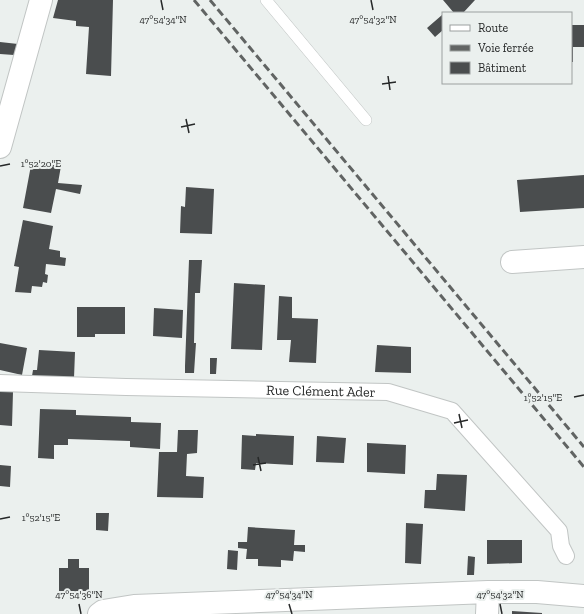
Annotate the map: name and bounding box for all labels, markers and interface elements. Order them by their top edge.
legend [442,12,572,84]
text: 47°54'34"N [139,14,187,26]
text: 47°54'32"N [349,14,397,26]
text: Route [478,21,509,35]
text: Voie ferrée [477,41,534,55]
text: Bâtiment [478,61,527,75]
text: 1°52'20"E [21,158,61,170]
street label: Rue Clément Ader [266,382,376,401]
text: 1°52'15"E [524,392,562,404]
text: 1°52'15"E [22,512,60,524]
text: 47°54'36"N [55,589,103,601]
text: 47°54'34"N [265,589,313,601]
text: 47°54'32"N [476,589,524,601]

